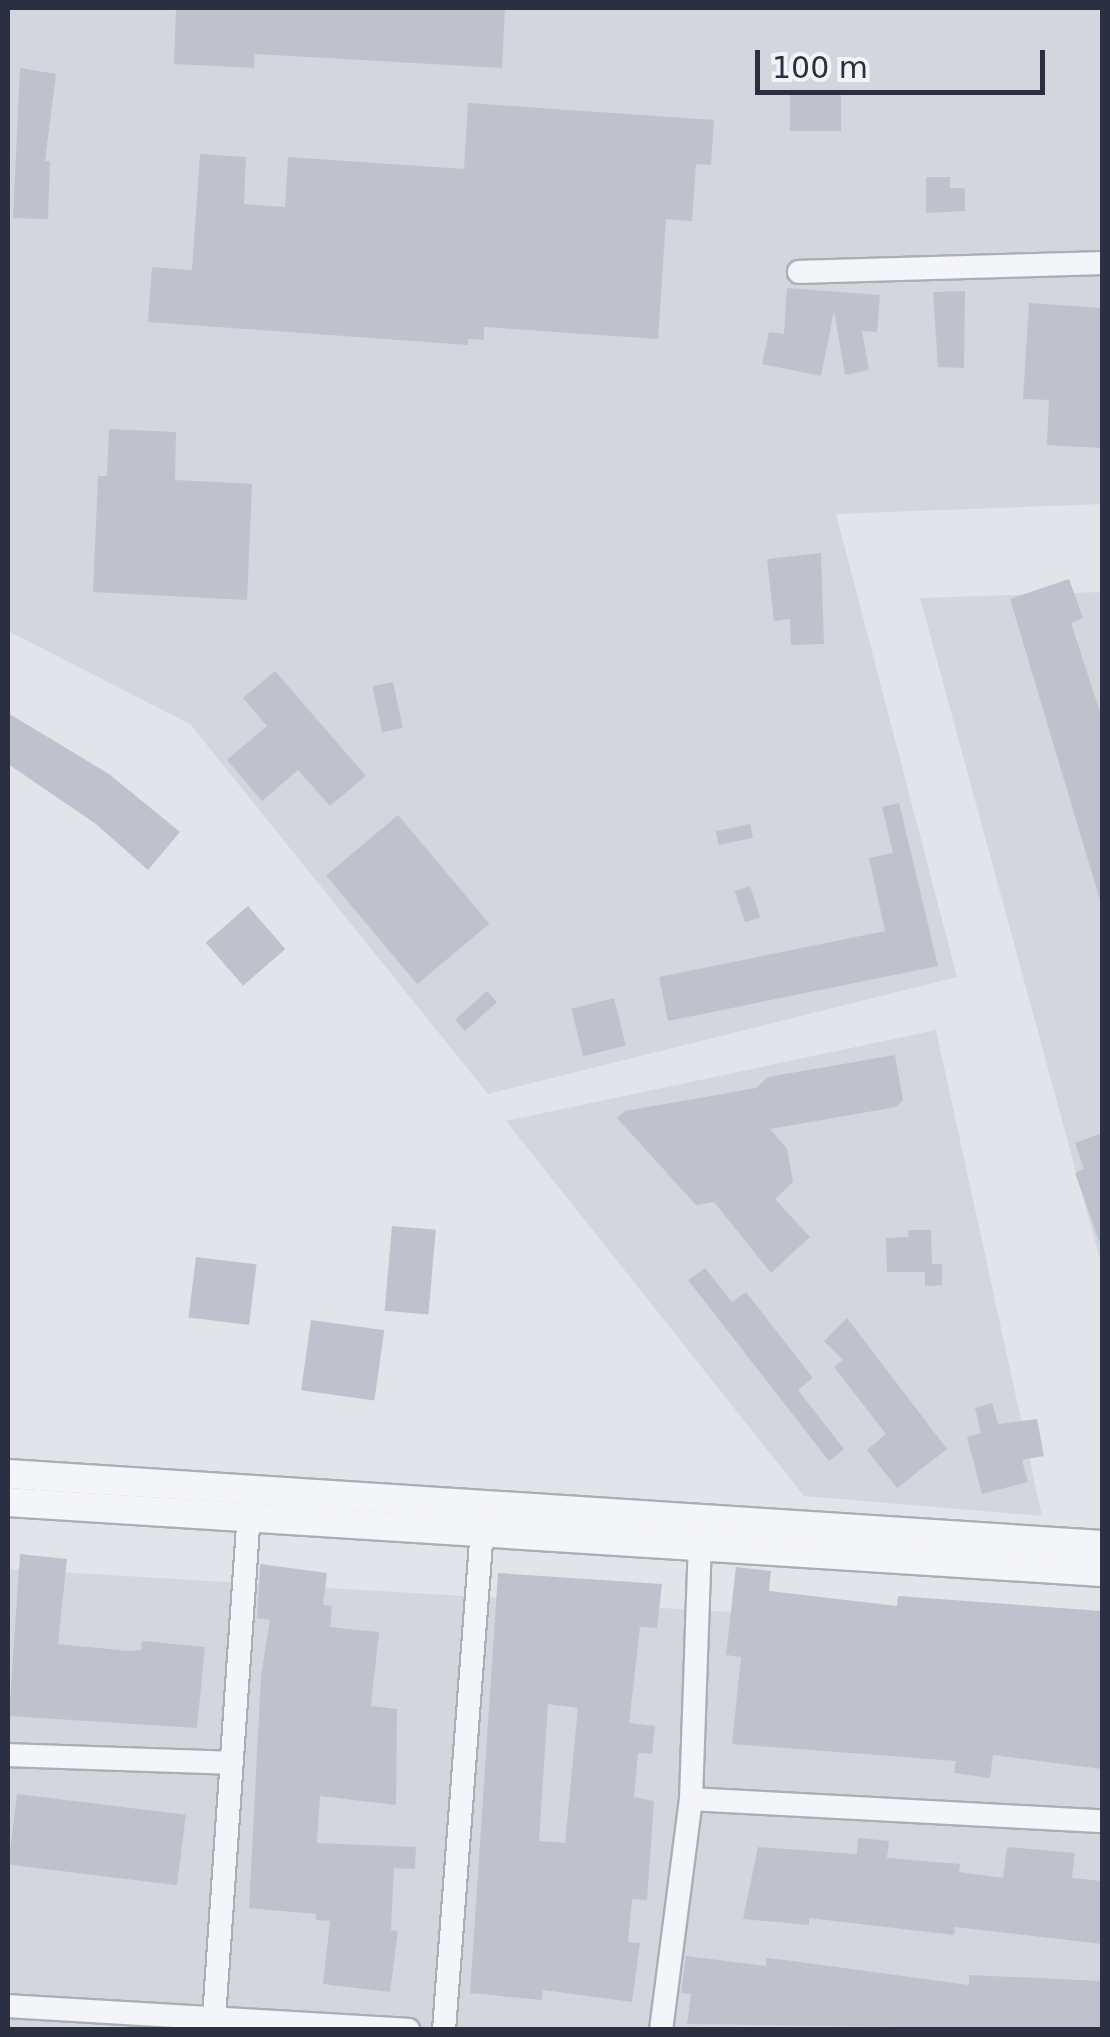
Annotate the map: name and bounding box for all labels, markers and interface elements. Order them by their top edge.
scale bar [760,30,1050,92]
text: 100 m [772,50,868,85]

